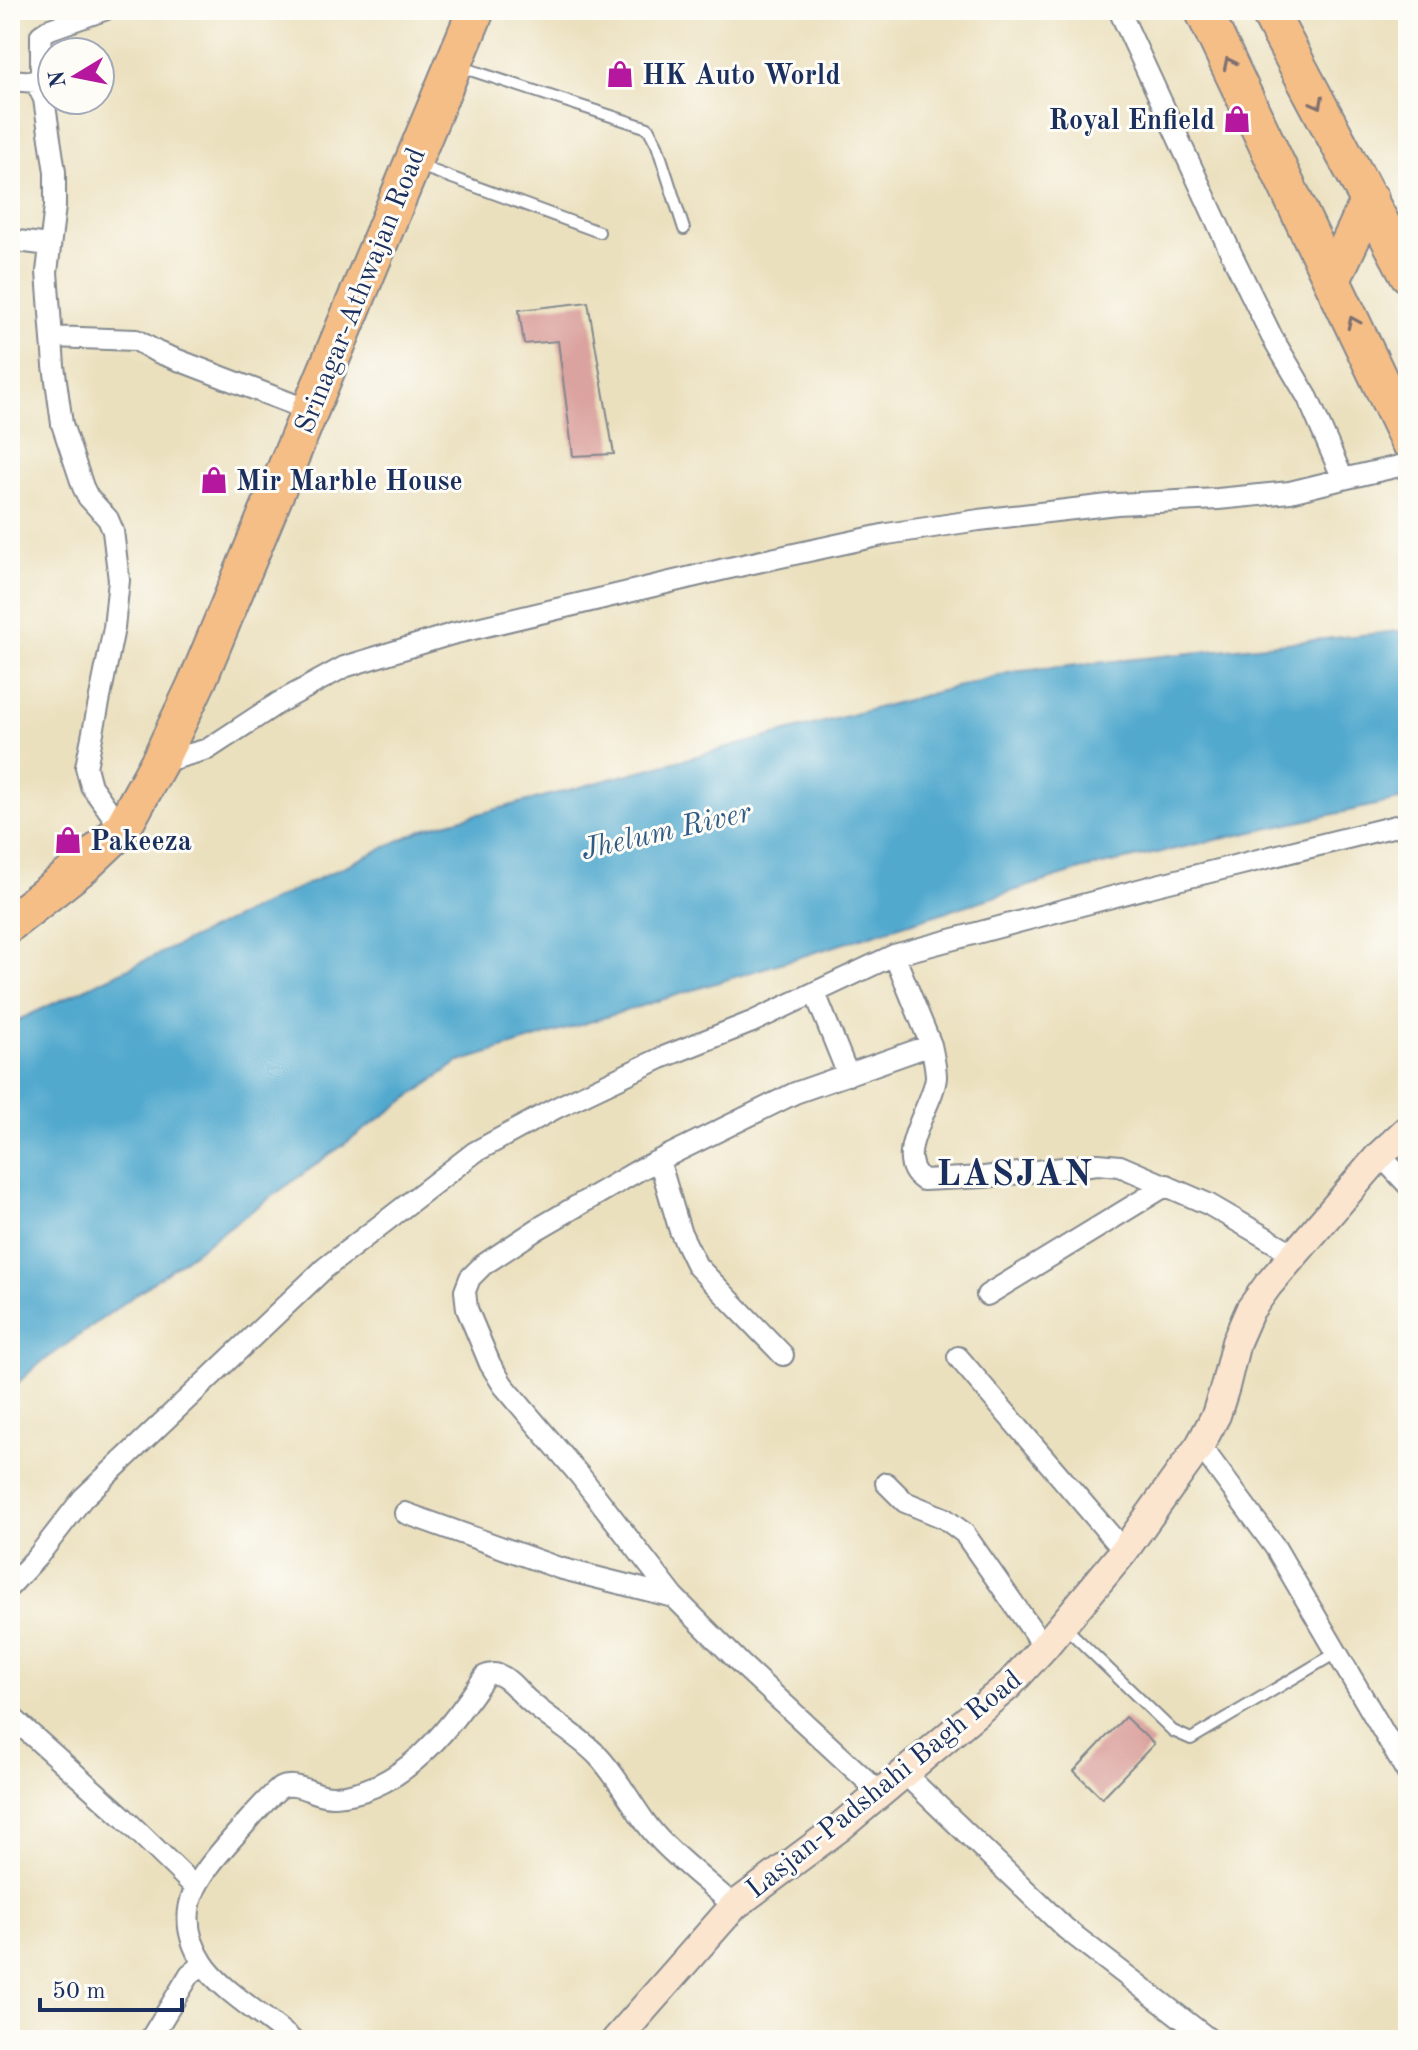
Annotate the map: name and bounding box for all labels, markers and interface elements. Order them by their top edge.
north arrow [36,36,116,116]
one-way arrow [1223,56,1239,71]
shop icon: HK Auto World [605,59,635,89]
place label: HK Auto World [642,63,841,91]
text: N [46,69,71,89]
one-way arrow [1308,95,1324,109]
shop icon: Royal Enfield [1222,104,1252,134]
place label: Royal Enfield [1049,108,1215,136]
street label: Srinagar-Athwajan Road [292,144,432,438]
one-way arrow [1347,316,1363,331]
shop icon: Mir Marble House [199,465,229,495]
place label: Mir Marble House [236,469,463,497]
water label: Jhelum River [579,798,755,866]
shop icon: Pakeeza [53,825,83,855]
place label: Pakeeza [90,829,192,857]
district label: LASJAN [936,1158,1094,1194]
street label: Lasjan-Padshahi Bagh Road [742,1666,1028,1905]
scale bar [40,1962,182,2012]
text: 50 m [52,1980,106,2004]

